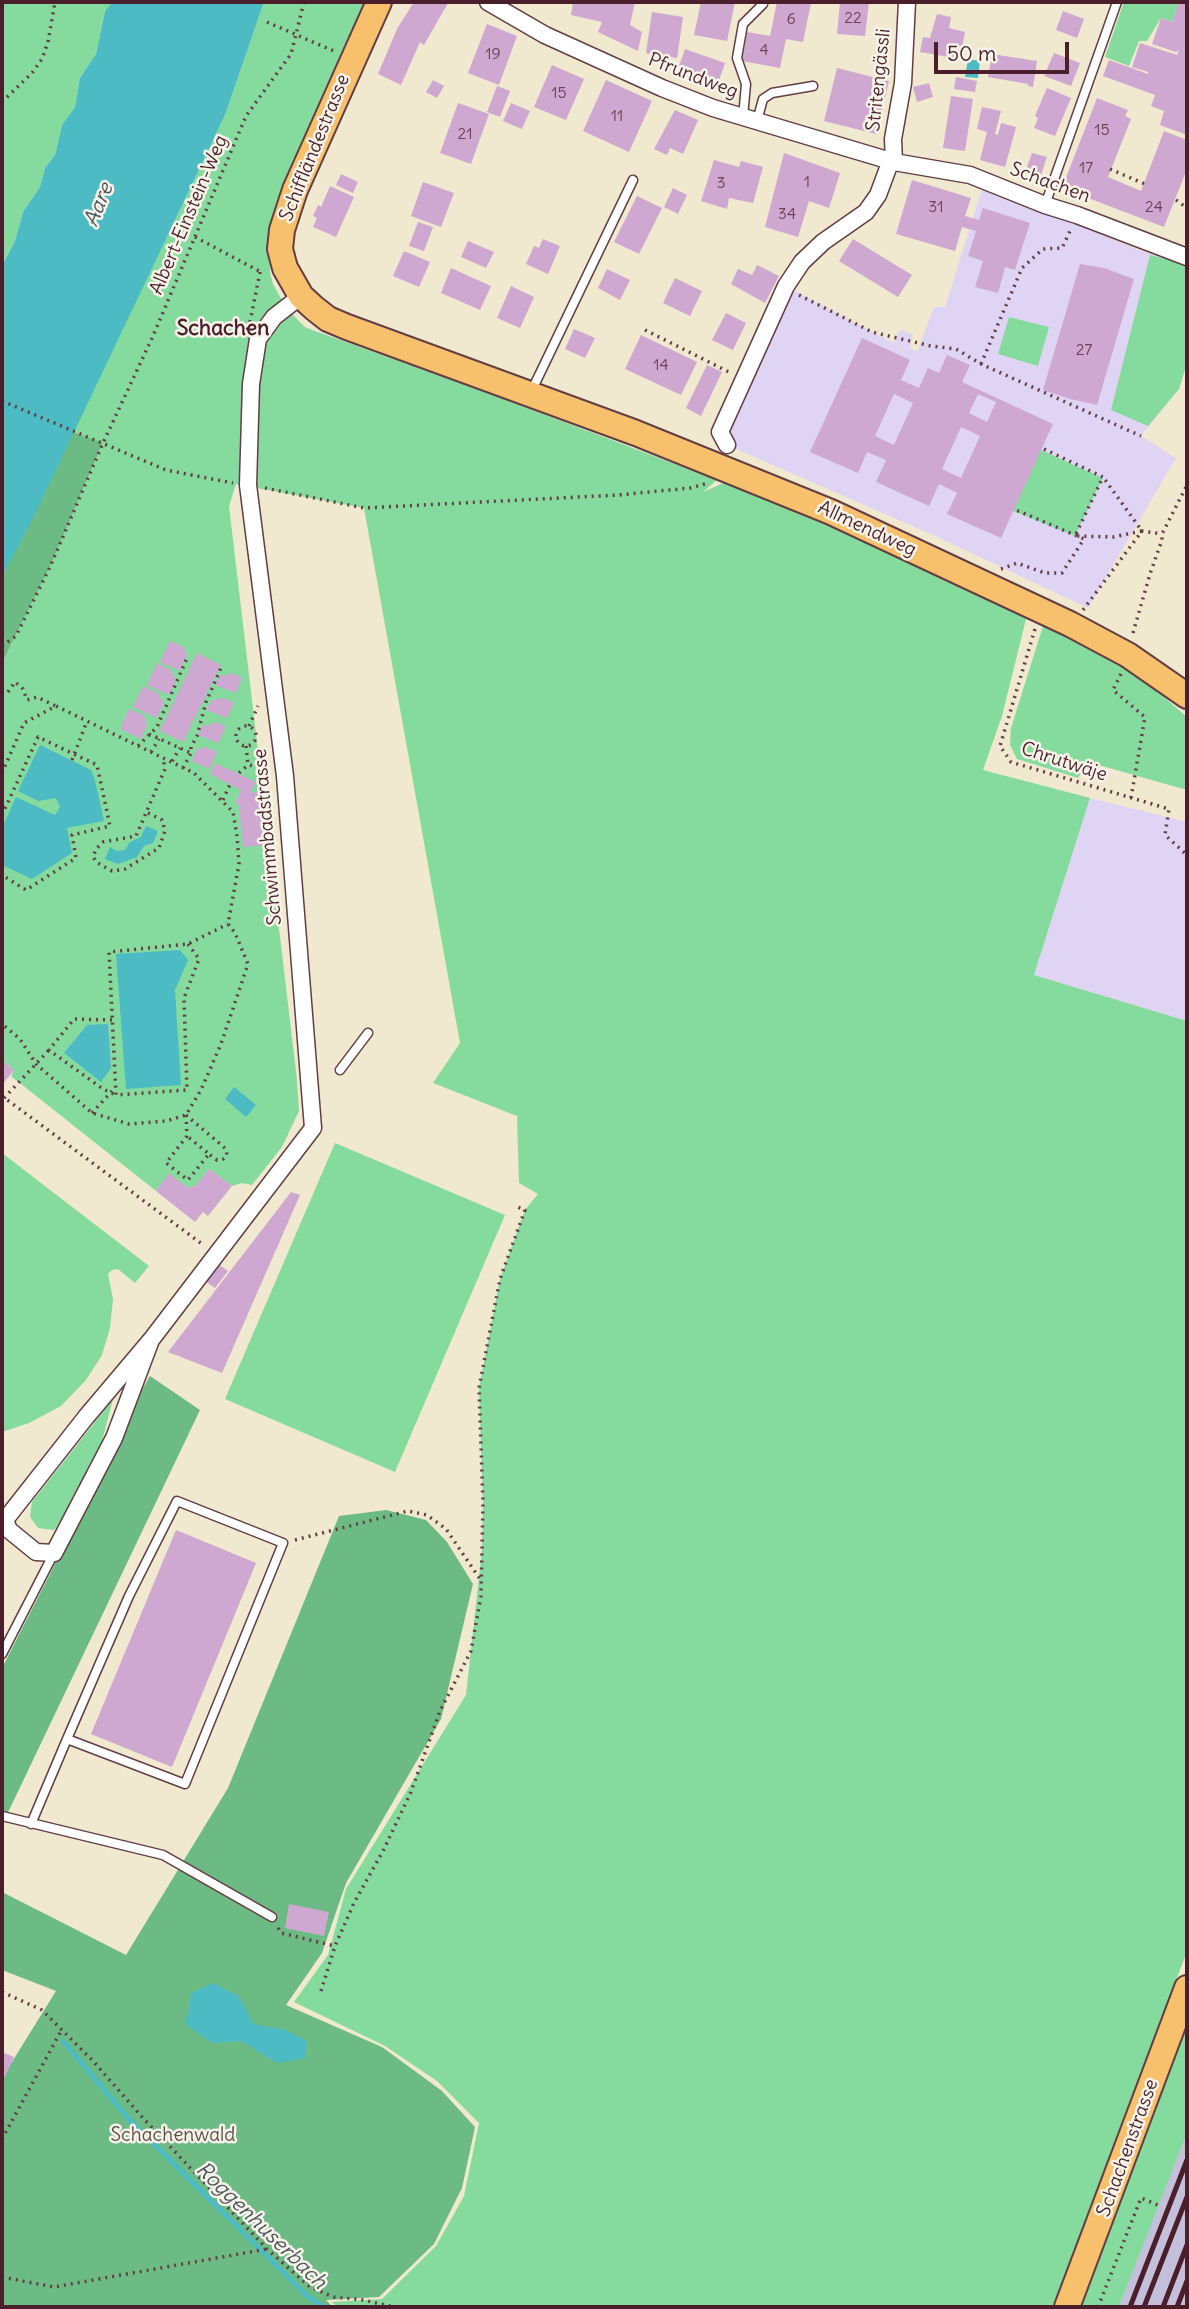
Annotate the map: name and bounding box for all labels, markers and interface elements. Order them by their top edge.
house number: 22 [844,8,862,28]
house number: 6 [786,9,796,29]
street label: Stritengässli [862,27,896,133]
scale bar [937,28,1072,72]
house number: 4 [759,40,769,60]
text: 50 m [947,40,996,67]
house number: 19 [485,44,501,64]
street label: Pfrundweg [645,48,741,104]
street label: Schiffländestrasse [275,71,355,225]
house number: 15 [551,83,567,103]
house number: 11 [611,106,623,126]
house number: 15 [1094,120,1110,140]
house number: 21 [457,124,473,144]
street label: Albert-Einstein-Weg [145,132,233,298]
street label: Schachen [1007,158,1093,208]
house number: 17 [1079,158,1093,178]
house number: 1 [804,172,810,192]
house number: 3 [716,173,726,193]
water label: Aare [79,180,119,230]
house number: 31 [928,197,944,217]
house number: 24 [1145,197,1163,217]
house number: 34 [778,204,796,224]
district label: Schachen [177,316,269,342]
house number: 27 [1076,340,1092,360]
house number: 14 [653,355,669,375]
street label: Allmendweg [814,496,920,562]
street label: Chrutwäje [1018,737,1110,787]
street label: Schwimmbadstrasse [249,748,287,926]
street label: Schachenstrasse [1093,2076,1163,2220]
park label: Schachenwald [111,2125,235,2147]
water label: Roggenhuserbach [190,2157,332,2295]

